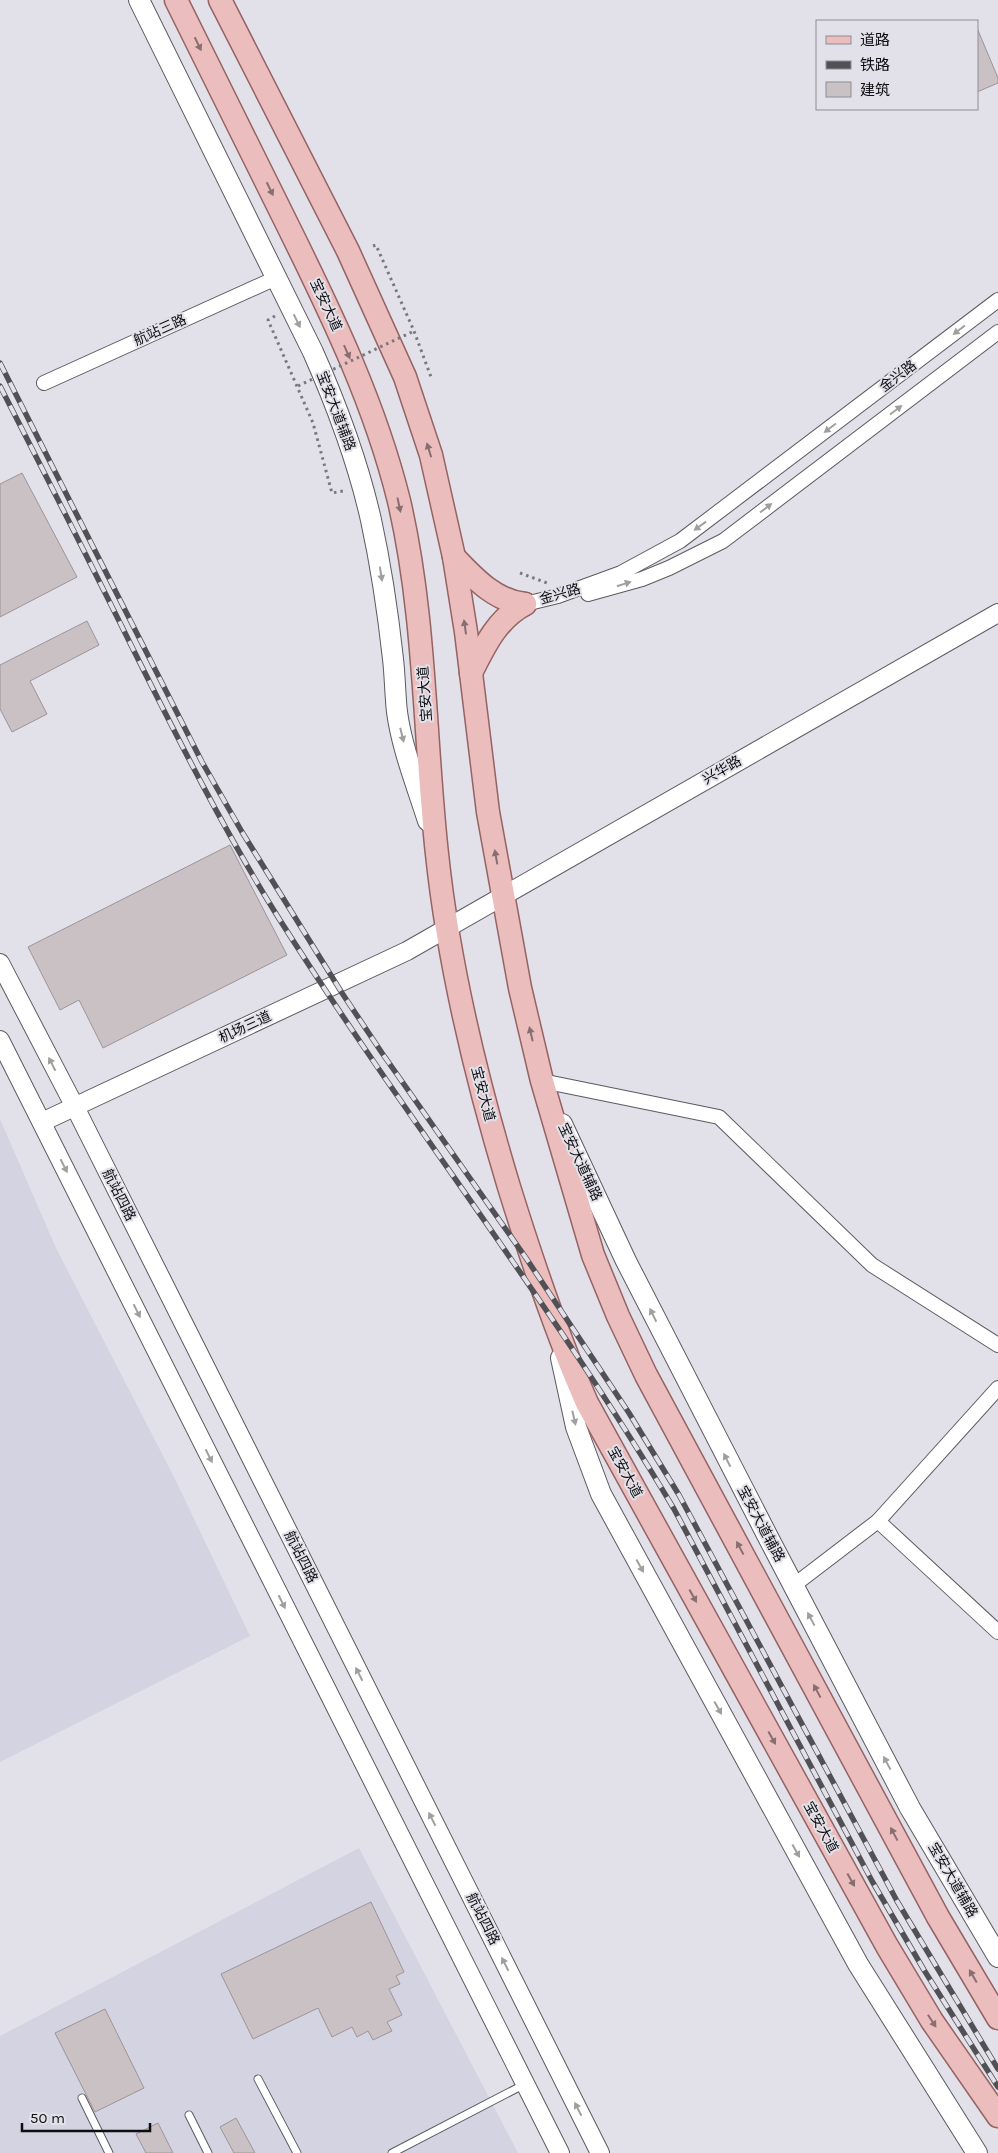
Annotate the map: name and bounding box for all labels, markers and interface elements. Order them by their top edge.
legend [816,20,978,110]
text: 道路 [860,31,890,49]
one-way arrow [194,37,202,51]
text: 铁路 [860,56,890,74]
text: 建筑 [860,81,890,99]
one-way arrow [265,182,274,197]
street label: 宝安大道 [306,276,346,334]
street label: 航站三路 [131,311,189,349]
one-way arrow [293,314,301,328]
one-way arrow [953,324,966,335]
one-way arrow [344,345,352,359]
street label: 金兴路 [876,357,920,395]
street label: 宝安大道辅路 [313,369,359,453]
one-way arrow [889,404,902,415]
one-way arrow [823,423,837,433]
one-way arrow [425,443,433,458]
one-way arrow [396,498,404,514]
one-way arrow [760,503,773,513]
one-way arrow [693,521,707,531]
one-way arrow [377,566,385,582]
street label: 金兴路 [537,580,583,608]
one-way arrow [617,580,632,588]
one-way arrow [461,618,469,634]
street label: 宝安大道 [415,665,435,723]
one-way arrow [398,727,406,742]
street label: 兴华路 [700,752,744,788]
one-way arrow [492,849,500,865]
street label: 机场三道 [216,1007,274,1047]
one-way arrow [527,1026,535,1041]
one-way arrow [48,1056,56,1071]
street label: 宝安大道 [468,1065,498,1123]
street label: 宝安大道辅路 [555,1120,605,1204]
one-way arrow [60,1158,68,1173]
street label: 航站四路 [99,1166,139,1224]
one-way arrow [133,1304,141,1318]
one-way arrow [649,1308,657,1322]
one-way arrow [570,1410,578,1425]
street label: 宝安大道 [604,1443,646,1501]
one-way arrow [206,1449,214,1463]
one-way arrow [723,1452,731,1467]
street label: 宝安大道辅路 [734,1483,788,1565]
street label: 航站四路 [281,1528,321,1586]
one-way arrow [735,1542,744,1555]
one-way arrow [636,1559,645,1572]
one-way arrow [689,1589,697,1603]
one-way arrow [278,1594,286,1609]
one-way arrow [807,1612,815,1626]
one-way arrow [355,1667,363,1681]
one-way arrow [813,1684,821,1699]
one-way arrow [714,1701,722,1716]
one-way arrow [768,1731,776,1746]
one-way arrow [882,1756,891,1770]
street label: 宝安大道 [800,1798,842,1856]
one-way arrow [428,1812,436,1826]
one-way arrow [890,1827,898,1842]
street label: 宝安大道辅路 [925,1839,981,1921]
one-way arrow [792,1844,800,1858]
one-way arrow [846,1874,855,1887]
street label: 航站四路 [463,1890,503,1948]
one-way arrow [501,1957,509,1971]
one-way arrow [969,1969,978,1983]
one-way arrow [928,2014,937,2027]
scale bar [22,2100,150,2132]
one-way arrow [574,2102,582,2117]
text: 50 m [30,2109,65,2127]

